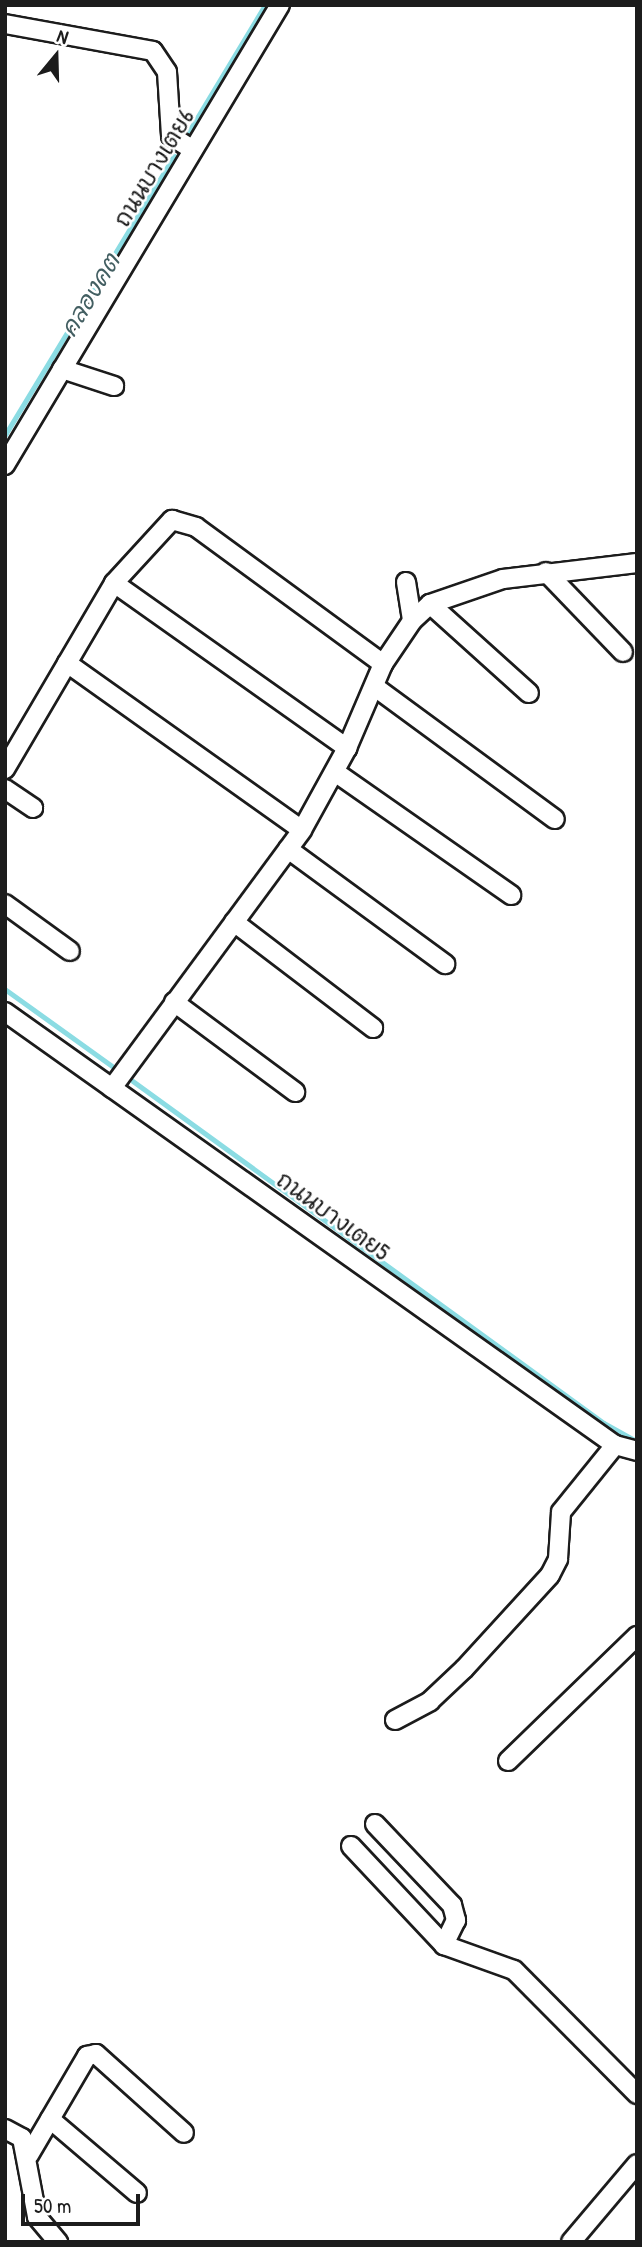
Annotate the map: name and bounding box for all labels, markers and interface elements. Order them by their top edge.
north arrow [21,21,91,91]
text: N [54,22,72,50]
street label: ถนนบางเตย6 [108,104,200,232]
water label: คลองคต [54,249,126,341]
street label: ถนนบางเตย5 [271,1166,395,1266]
scale bar [24,2180,144,2224]
text: 50 m [34,2191,71,2220]

